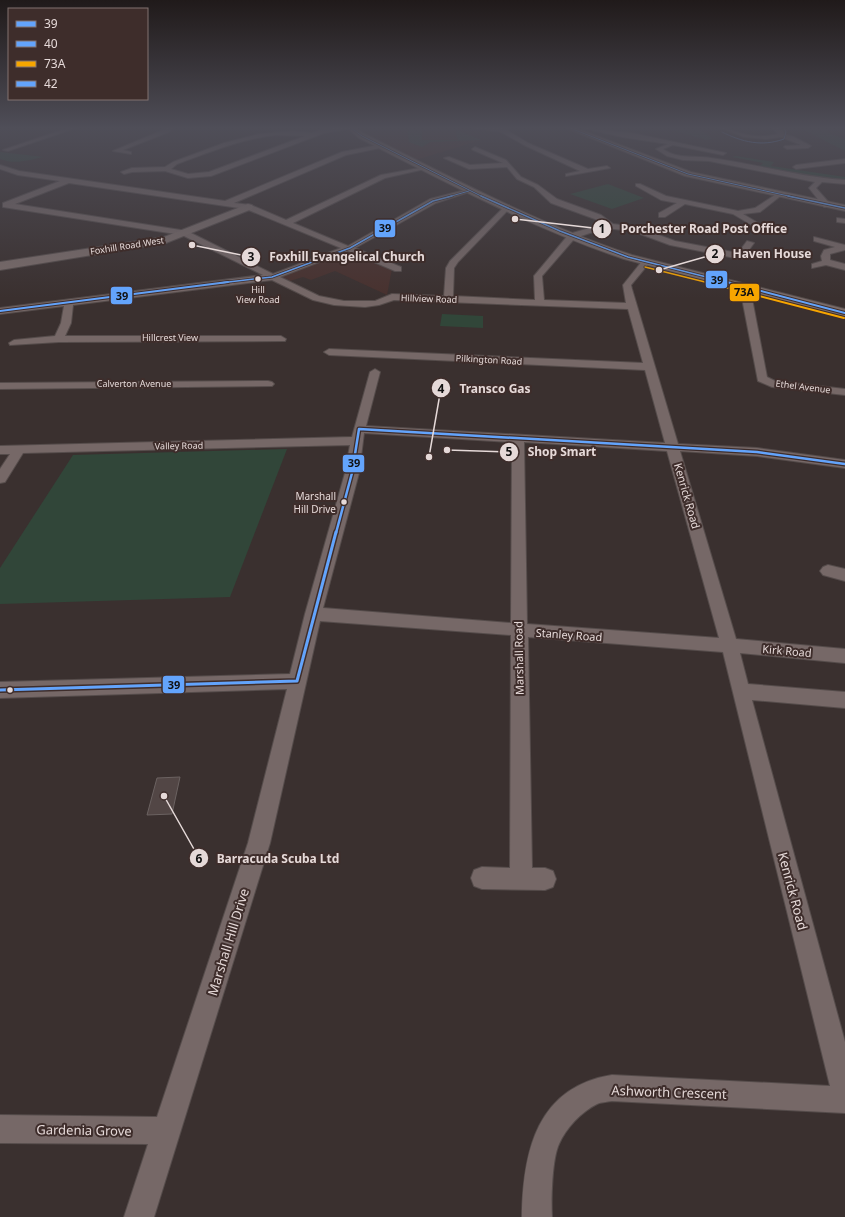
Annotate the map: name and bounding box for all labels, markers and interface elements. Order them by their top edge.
legend [8,8,148,100]
text: 39 [44,15,58,32]
text: 40 [44,35,58,52]
text: 73A [44,55,66,72]
text: 42 [44,75,58,92]
callout: Porchester Road Post Office [592,217,795,241]
line badge: 39 [374,219,396,238]
text: 39 [379,220,391,235]
text: 1 [599,220,605,237]
text: Porchester Road Post Office [621,220,787,237]
street label: Foxhill Road West [89,233,165,258]
callout: Haven House [705,242,820,266]
callout: Foxhill Evangelical Church [241,245,432,269]
text: 2 [712,245,719,262]
text: Haven House [733,245,811,262]
text: 3 [248,248,255,265]
text: Foxhill Evangelical Church [269,248,425,265]
line badge: 39 [705,270,728,289]
text: 39 [711,272,723,287]
marker: Hill View Road [253,274,263,284]
place label: Hill View Road [236,283,280,306]
line badge: 73A [729,283,760,302]
text: 73A [734,284,754,299]
line badge: 39 [110,286,133,305]
text: 39 [116,288,128,303]
street label: Hillview Road [401,291,457,306]
street label: Hillcrest View [142,331,198,344]
street label: Pilkington Road [455,351,523,368]
callout: Transco Gas [431,376,538,400]
street label: Calverton Avenue [97,377,171,390]
street label: Ethel Avenue [775,377,831,396]
text: 4 [438,380,445,397]
text: Transco Gas [459,380,531,397]
street label: Valley Road [155,439,203,452]
callout: Shop Smart [499,440,604,464]
text: 5 [506,443,513,460]
text: Shop Smart [528,443,596,460]
line badge: 39 [342,454,365,473]
text: 39 [348,455,360,470]
street label: Kenrick Road [671,461,704,530]
place label: Marshall Hill Drive [294,489,336,516]
marker: Marshall Hill Drive [339,497,349,507]
street label: Marshall Road [510,621,527,695]
street label: Stanley Road [535,625,603,644]
street label: Kirk Road [762,641,812,660]
line badge: 39 [162,675,185,694]
text: 39 [168,677,180,692]
unlabelled marker [5,685,15,695]
callout: Barracuda Scuba Ltd [189,846,347,870]
text: 6 [196,850,203,867]
text: Barracuda Scuba Ltd [217,850,339,867]
street label: Kenrick Road [774,850,812,932]
street label: Marshall Hill Drive [203,886,253,998]
street label: Ashworth Crescent [611,1081,727,1103]
street label: Gardenia Grove [36,1120,132,1140]

